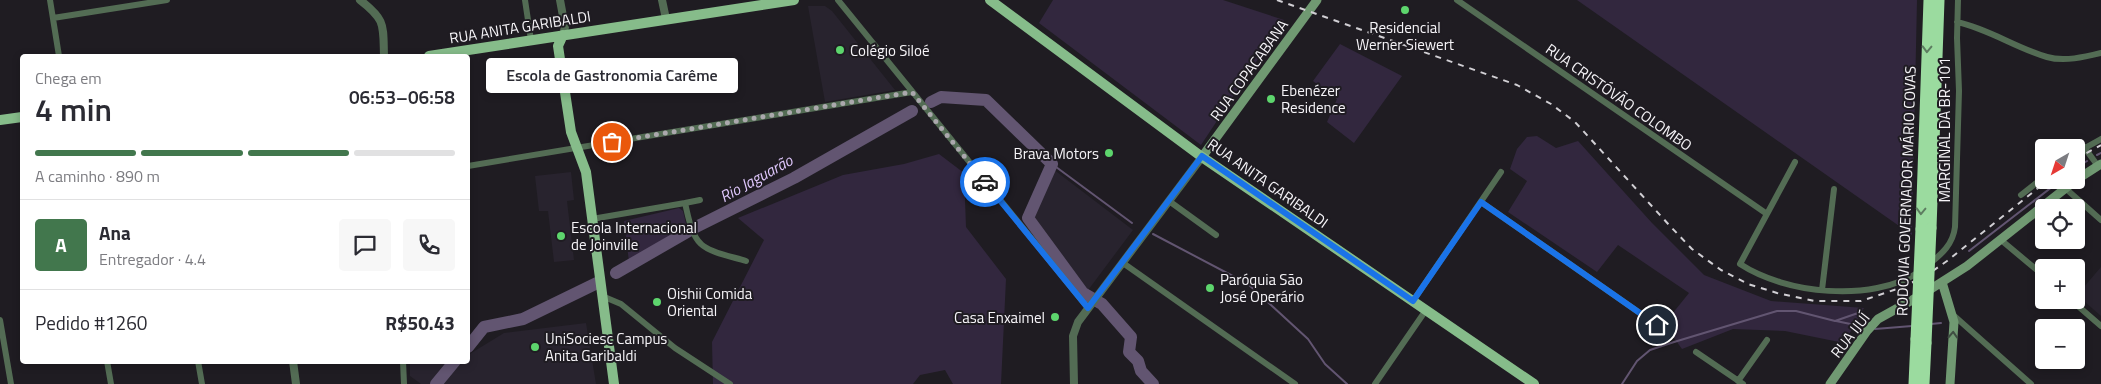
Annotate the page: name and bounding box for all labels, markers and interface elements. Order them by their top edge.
street label: RUA ANITA GARIBALDI [448,4,592,50]
marker: Residencial Werner Siewert [1399,4,1411,16]
street label: RUA COPACABANA [1204,15,1294,125]
place label: Residencial Werner Siewert [1356,16,1455,56]
street label: RUA CRISTÓVÃO COLOMBO [1541,38,1697,156]
place label: Colégio Siloé [850,39,930,62]
marker: Colégio Siloé [834,44,846,56]
one-way arrow [1921,45,1932,53]
callout: Escola de Gastronomia Carême [486,57,738,92]
street label: MARGINAL DA BR-101 [1933,57,1956,203]
text: Escola de Gastronomia Carême [506,63,718,87]
text: Chega em [35,66,102,90]
street label: RODOVIA GOVERNADOR MÁRIO COVAS [1890,66,1922,316]
place label: Ebenézer Residence [1281,79,1346,119]
text: 06:53–06:58 [349,82,455,111]
text: 4 min [35,85,112,133]
marker: Ebenézer Residence [1265,93,1277,105]
pin [591,121,633,163]
icon: bag [598,128,626,156]
street label: RUA ANITA GARIBALDI [1203,133,1333,233]
north arrow [2035,139,2085,189]
map controls [2035,139,2085,369]
place label: Brava Motors [1013,142,1099,165]
marker: Brava Motors [1103,147,1115,159]
water label: Rio Jaguarão [715,148,798,208]
courier [960,157,1010,207]
text: A caminho · 890 m [35,164,160,188]
icon: car [971,168,999,196]
button: locate [2035,199,2085,249]
one-way arrow [1916,208,1926,215]
place label: Escola Internacional de Joinville [571,216,697,256]
text: Ana [99,218,131,247]
button: chat [339,219,391,271]
button: phone [403,219,455,271]
text: A [55,230,67,259]
marker: Escola Internacional de Joinville [555,230,567,242]
text: Entregador · 4.4 [99,247,206,271]
button: + [2035,259,2085,309]
place label: Paróquia São José Operário [1220,268,1305,308]
place label: Oishii Comida Oriental [667,282,753,322]
marker: Paróquia São José Operário [1204,282,1216,294]
marker: Oishii Comida Oriental [651,296,663,308]
pin [1636,304,1678,346]
place label: Casa Enxaimel [954,306,1045,329]
street label: RUA IJUÍ [1825,307,1875,363]
text: Pedido #1260 [35,308,147,337]
text: R$50.43 [385,308,455,337]
marker: Casa Enxaimel [1049,311,1061,323]
icon: home [1643,311,1671,339]
button: − [2035,319,2085,369]
place label: UniSociesc Campus Anita Garibaldi [545,327,667,367]
one-way arrow [1948,331,1959,339]
marker: UniSociesc Campus Anita Garibaldi [529,341,541,353]

